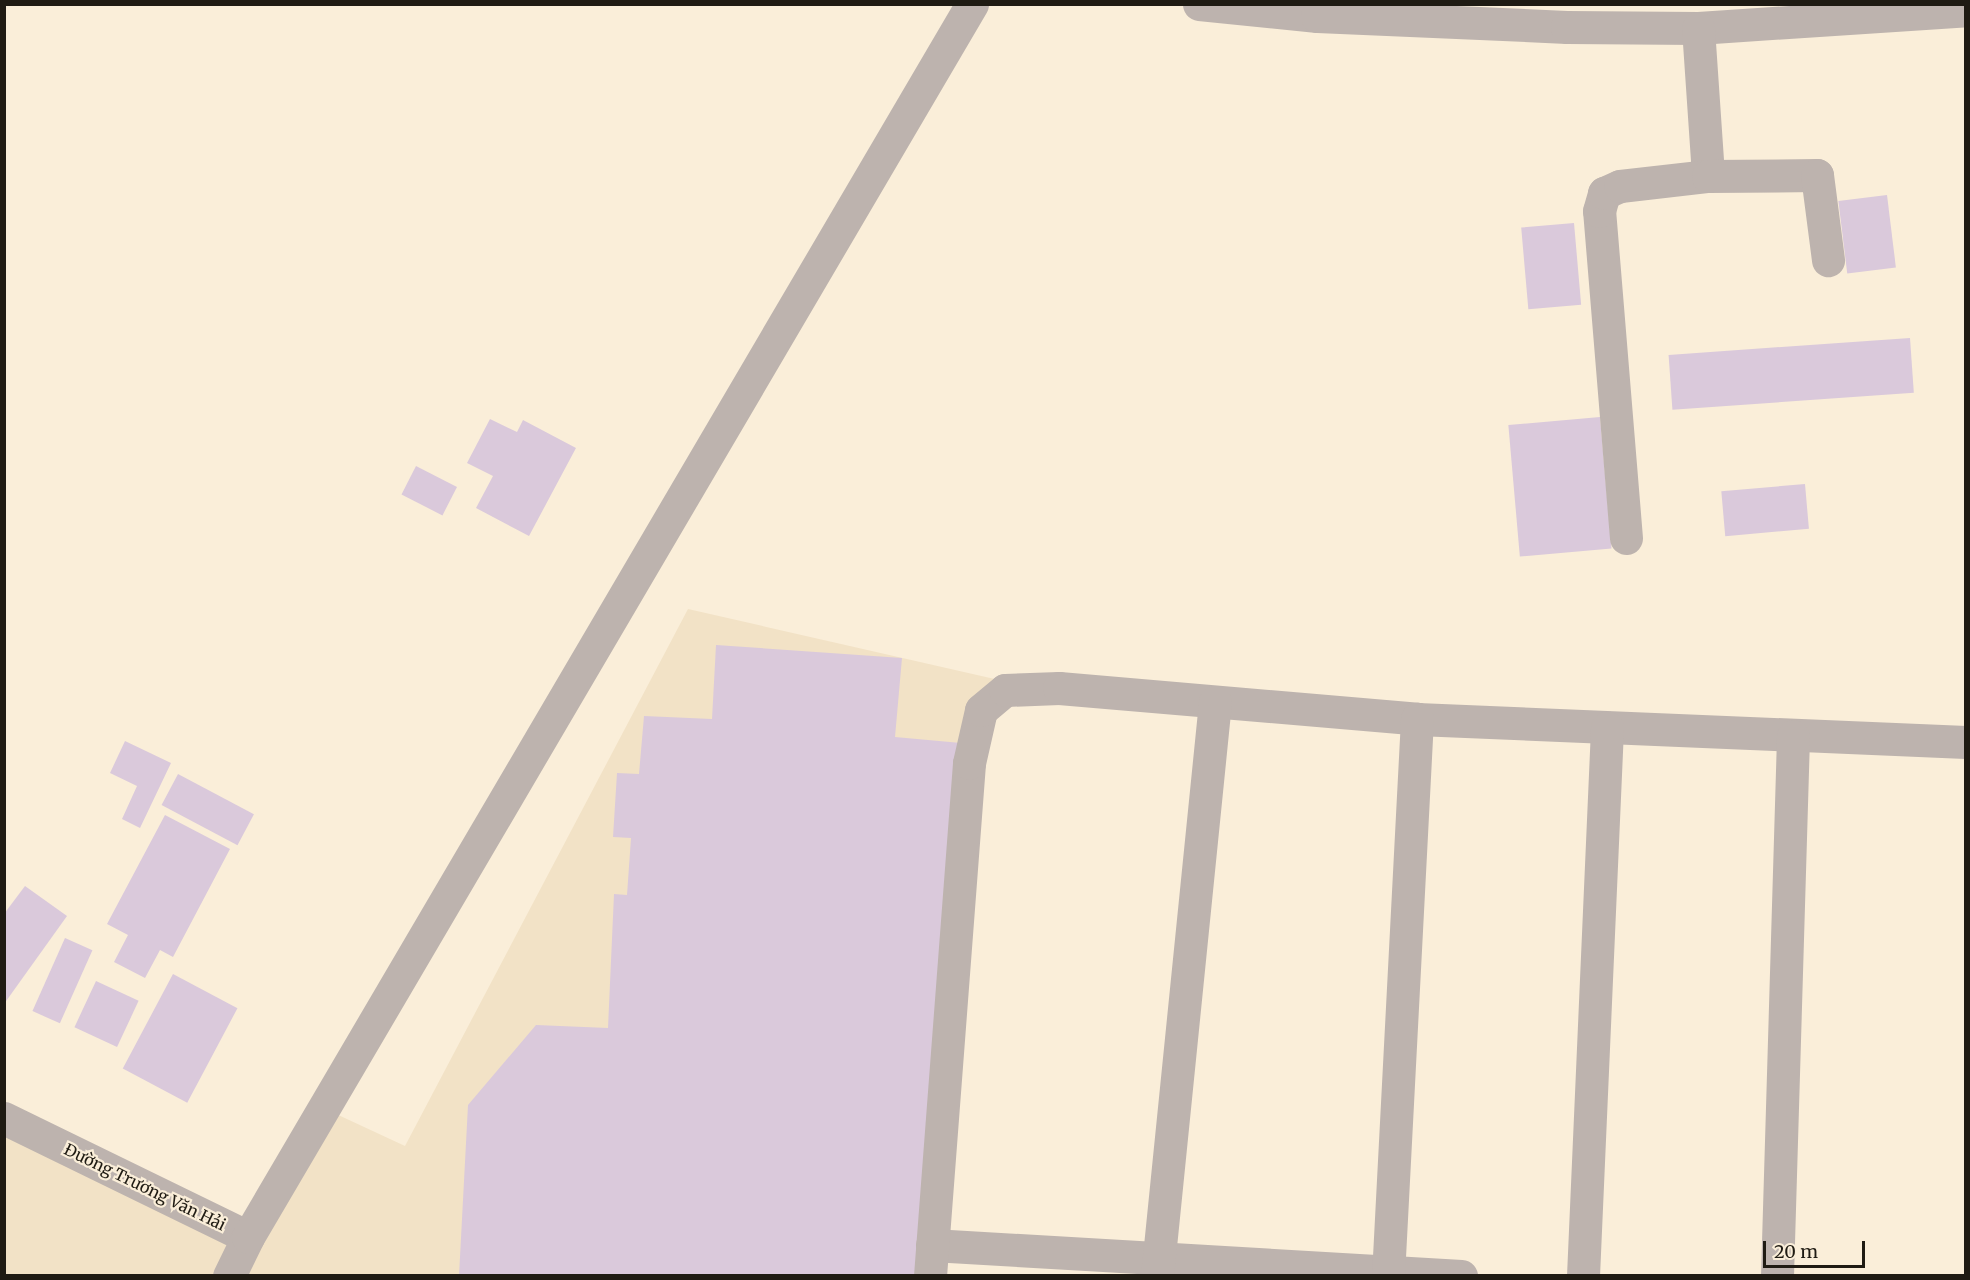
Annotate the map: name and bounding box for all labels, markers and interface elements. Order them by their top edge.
street label: Đường Trương Văn Hải [61,1139,229,1235]
scale bar [1766,1229,1868,1267]
text: 20 m [1774,1240,1818,1263]

